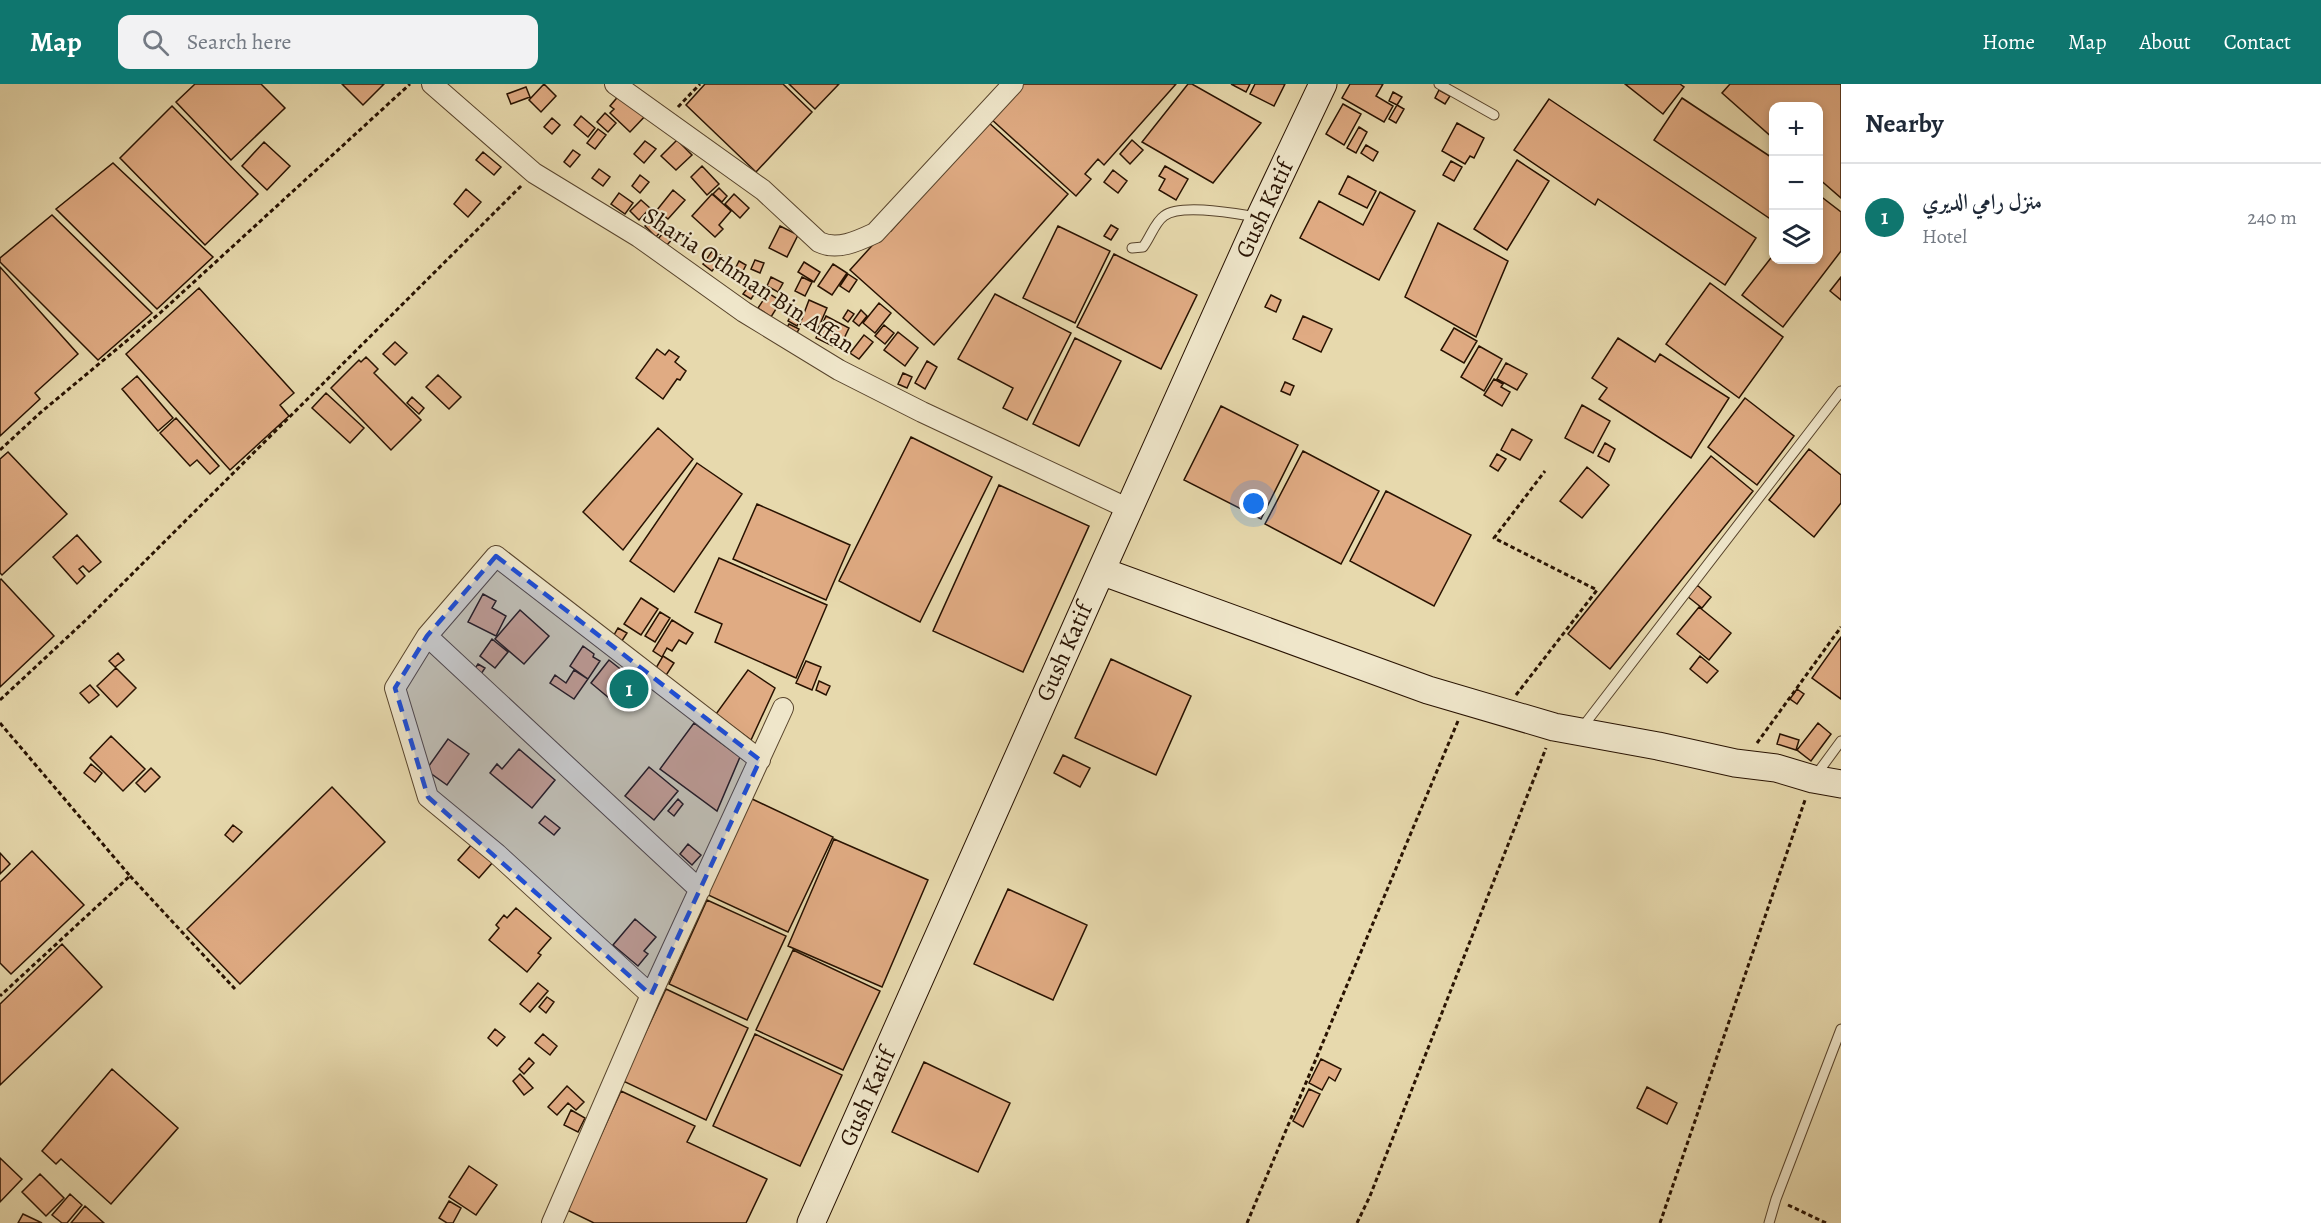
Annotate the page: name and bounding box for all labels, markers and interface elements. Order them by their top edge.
search box [118,15,538,69]
text: Map [30,23,82,61]
icon: search [139,26,172,59]
text: Search here [187,27,291,57]
text: Home [1982,28,2035,56]
text: Map [2068,28,2106,56]
text: About [2139,28,2191,56]
text: Contact [2224,28,2291,56]
map controls [1769,102,1823,264]
button: + [1769,102,1823,156]
text: Nearby [1865,106,1944,141]
street label: Gush Katif [1227,152,1302,263]
button: − [1769,156,1823,210]
text: منزل رامي الديري [1922,187,2042,217]
street label: Sharia Othman Bin Affan [637,199,861,361]
text: 1 [1881,204,1888,231]
text: 240 m [2247,204,2297,231]
button: layers [1769,210,1823,264]
text: Hotel [1922,223,1967,250]
your location [1239,489,1268,518]
street label: Gush Katif [1028,595,1101,706]
pin: 1 [610,666,648,712]
street label: Gush Katif [831,1040,904,1151]

